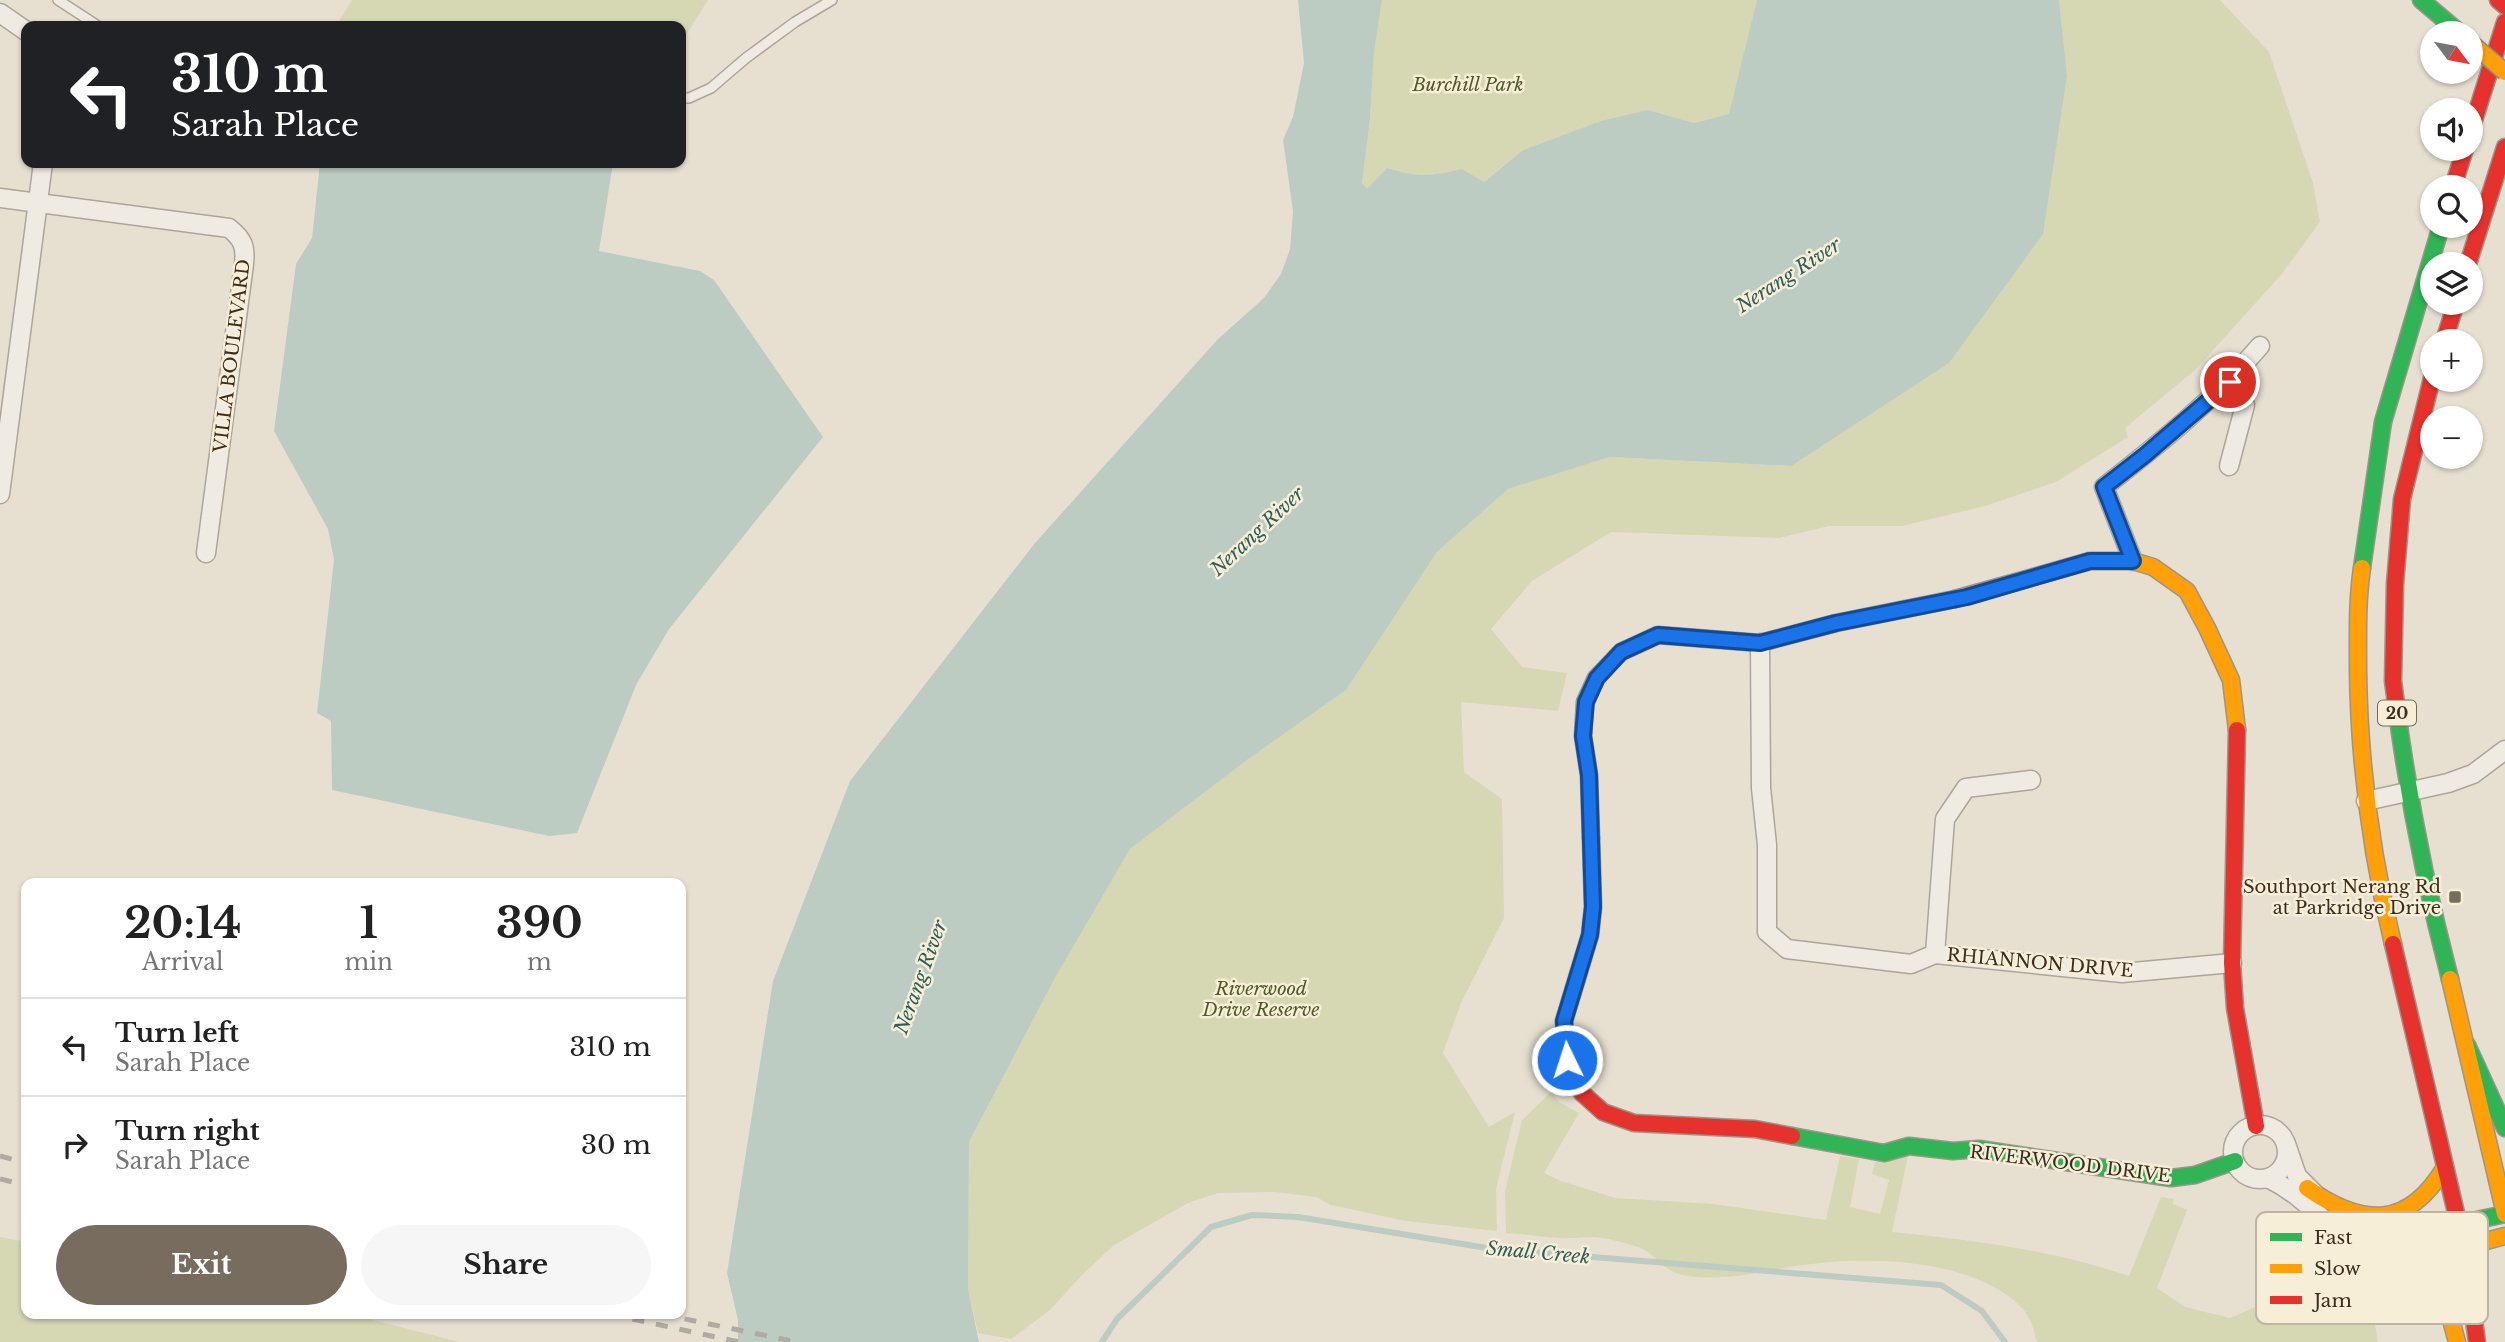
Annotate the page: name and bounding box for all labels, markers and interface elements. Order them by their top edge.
north arrow [2420,21,2483,84]
map controls [2420,21,2483,469]
text: 310 m [171,44,328,105]
icon: left [56,49,147,140]
park label: Burchill Park [1412,74,1523,96]
button: sound [2420,98,2483,161]
text: Sarah Place [171,105,359,145]
button: search [2420,175,2483,238]
water label: Nerang River [1731,233,1846,318]
button: layers [2420,252,2483,315]
street label: VILLA BOULEVARD [209,258,255,455]
button: + [2420,329,2483,392]
pin [2200,352,2260,412]
icon: arrive [2211,363,2249,401]
button: − [2420,406,2483,469]
water label: Nerang River [1205,481,1310,581]
road number: 20 [2378,700,2416,726]
place label: Southport Nerang Rd at Parkridge Drive [2243,876,2441,919]
marker: Southport Nerang Rd at Parkridge Drive [2447,889,2463,905]
text: 20:14 [124,897,241,949]
text: 1 [360,897,378,949]
text: 390 [496,897,583,949]
water label: Nerang River [889,916,952,1038]
street label: RHIANNON DRIVE [1946,944,2134,982]
text: Arrival [142,948,223,976]
text: min [345,948,393,976]
text: m [527,948,552,976]
park label: Riverwood Drive Reserve [1202,978,1319,1021]
text: Turn left [115,1017,239,1049]
position arrow [1530,1023,1604,1097]
icon: left [56,1028,94,1066]
text: 310 m [569,1031,651,1063]
text: Sarah Place [115,1049,250,1077]
text: Turn right [115,1115,260,1147]
icon: right [56,1126,94,1164]
text: 30 m [581,1129,651,1161]
street label: RIVERWOOD DRIVE [1968,1141,2172,1187]
text: Sarah Place [115,1147,250,1175]
legend [2256,1212,2488,1324]
button: Exit [56,1225,347,1305]
button: Share [361,1225,651,1305]
text: Fast [2314,1226,2353,1249]
water label: Small Creek [1485,1236,1591,1269]
text: Slow [2314,1257,2361,1280]
text: Jam [2311,1289,2352,1312]

